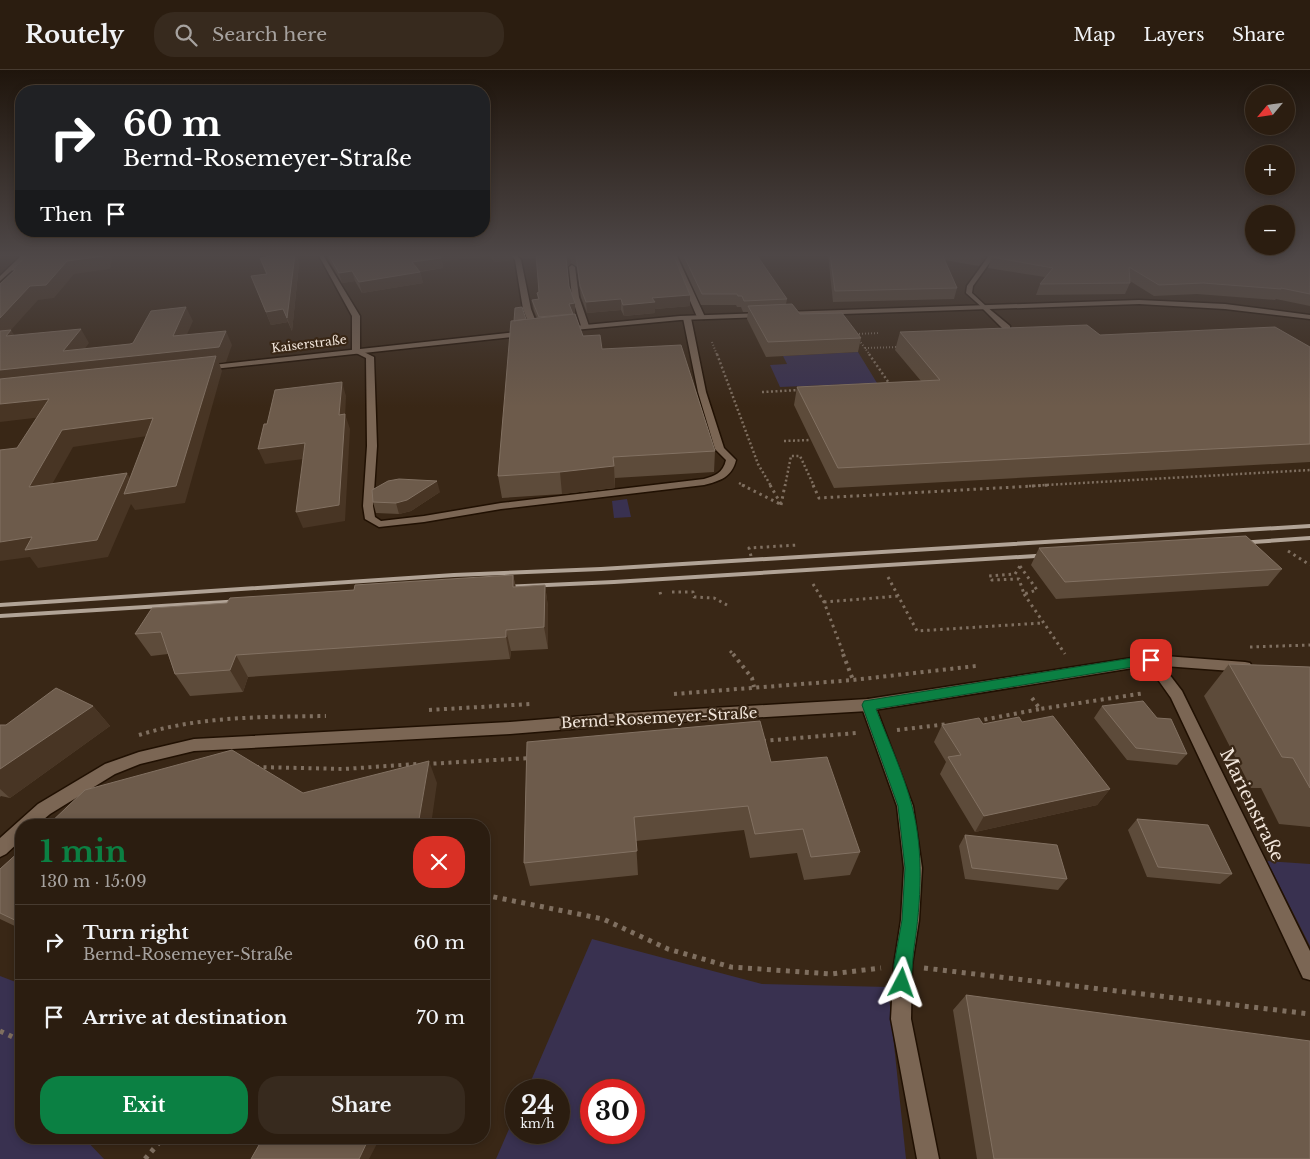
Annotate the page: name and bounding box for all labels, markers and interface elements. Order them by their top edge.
search box [154,12,504,57]
text: Routely [25,20,124,49]
icon: search [172,21,200,49]
text: Search here [212,23,327,46]
text: Map [1074,24,1115,46]
text: Layers [1143,24,1204,46]
text: Share [1232,24,1285,46]
north arrow [1245,85,1295,135]
map controls [1245,85,1295,255]
text: 60 m [123,102,221,145]
icon: right [40,105,105,170]
text: Bernd-Rosemeyer-Straße [123,145,412,172]
button: + [1245,145,1295,195]
icon: arrive [102,200,130,228]
text: Then [40,203,92,226]
button: − [1245,205,1295,255]
street label: Kaiserstraße [271,331,347,356]
pin [1130,639,1172,681]
icon: arrive [1137,646,1165,674]
street label: Bernd-Rosemeyer-Straße [560,703,758,732]
street label: Marienstraße [1215,745,1289,865]
text: 1 min [40,833,127,870]
button: close [413,836,465,888]
text: 130 m · 15:09 [40,871,146,891]
text: Turn right [83,921,189,944]
icon: right [40,928,68,956]
text: 60 m [413,931,465,954]
text: Bernd-Rosemeyer-Straße [83,944,293,964]
position arrow [875,956,927,1008]
icon: arrive [40,1003,68,1031]
text: Arrive at destination [83,1006,287,1029]
text: 70 m [416,1006,465,1029]
button: Exit [40,1076,248,1134]
button: Share [258,1076,465,1134]
speed limit sign: 30 [580,1079,645,1144]
text: 24 [521,1090,554,1121]
text: km/h [520,1116,555,1131]

